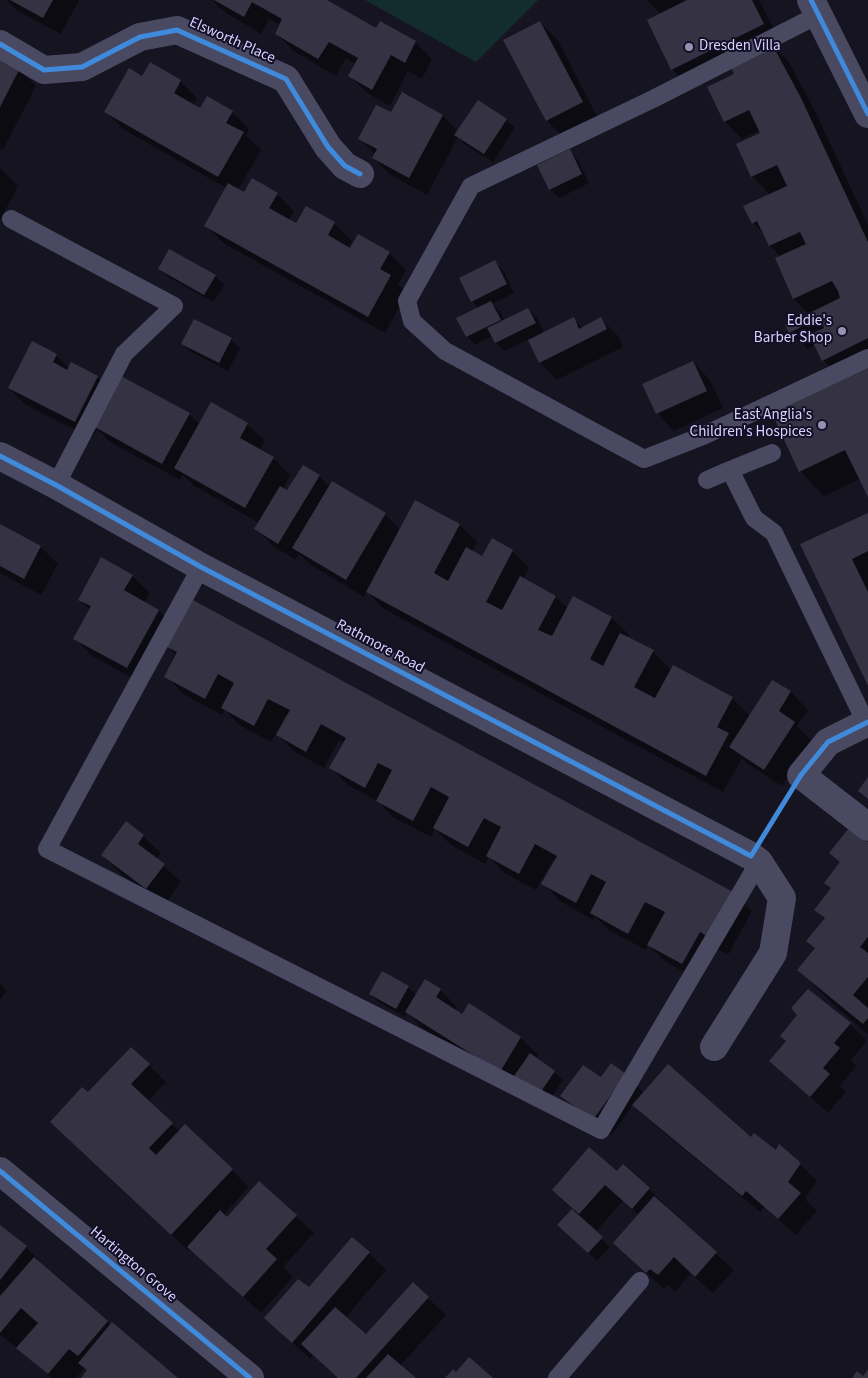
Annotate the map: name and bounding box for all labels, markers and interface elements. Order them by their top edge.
street label: Elsworth Place [186,14,278,68]
place label: Dresden Villa [699,38,781,56]
marker: Dresden Villa [683,41,695,53]
place label: Eddie's Barber Shop [754,313,832,348]
marker: Eddie's Barber Shop [836,325,848,337]
place label: East Anglia's Children's Hospices [690,407,812,442]
marker: East Anglia's Children's Hospices [816,419,828,431]
street label: Rathmore Road [333,616,427,678]
street label: Hartington Grove [86,1223,180,1307]

